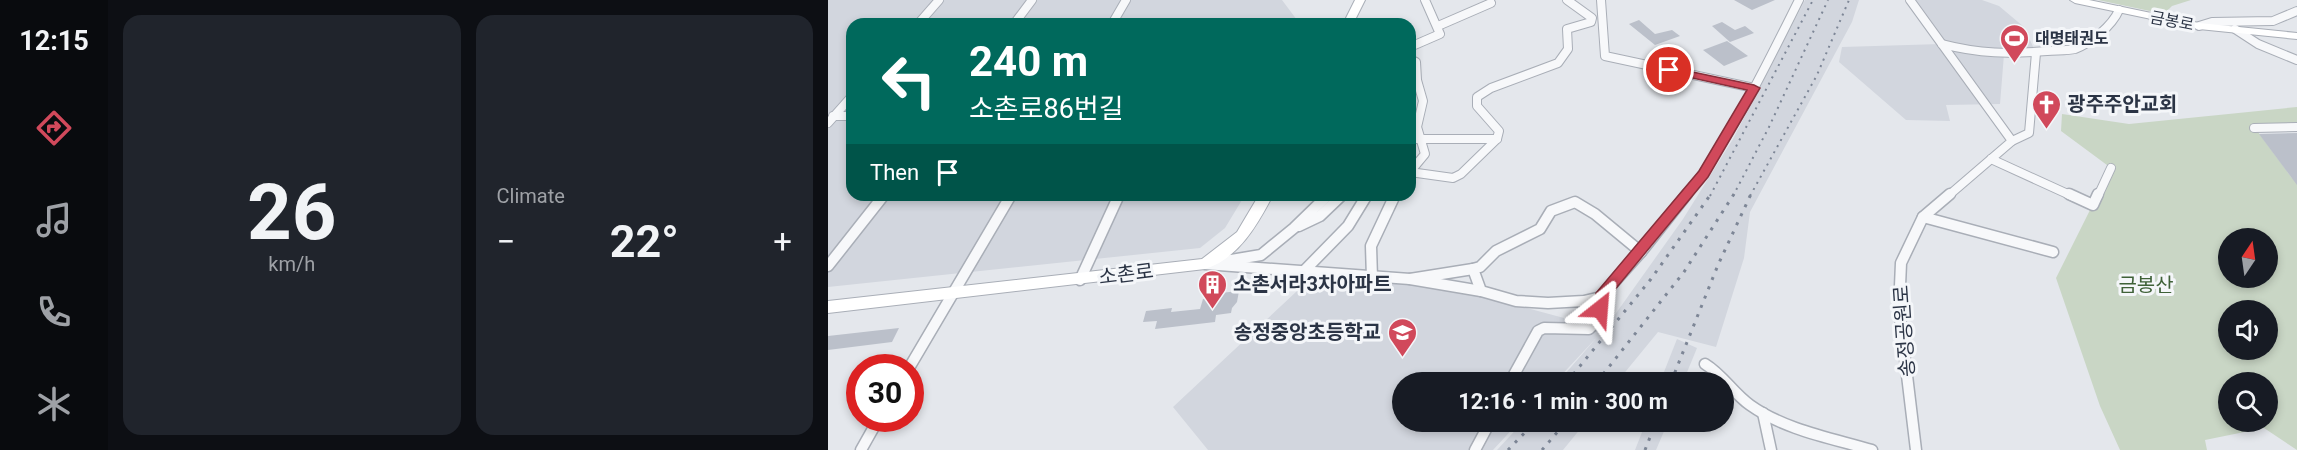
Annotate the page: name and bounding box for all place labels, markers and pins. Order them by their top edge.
sports icon: 대명태권도 [1998,22,2030,64]
place label: 대명태권도 [2035,29,2109,48]
pin [1643,44,1694,95]
church icon: 광주주안교회 [2030,88,2062,130]
place label: 광주주안교회 [2067,92,2177,116]
building icon: 소촌서라3차아파트 [1196,268,1228,310]
place label: 소촌서라3차아파트 [1233,272,1392,296]
school or university icon: 송정중앙초등학교 [1386,316,1418,358]
place label: 송정중앙초등학교 [1234,320,1381,344]

